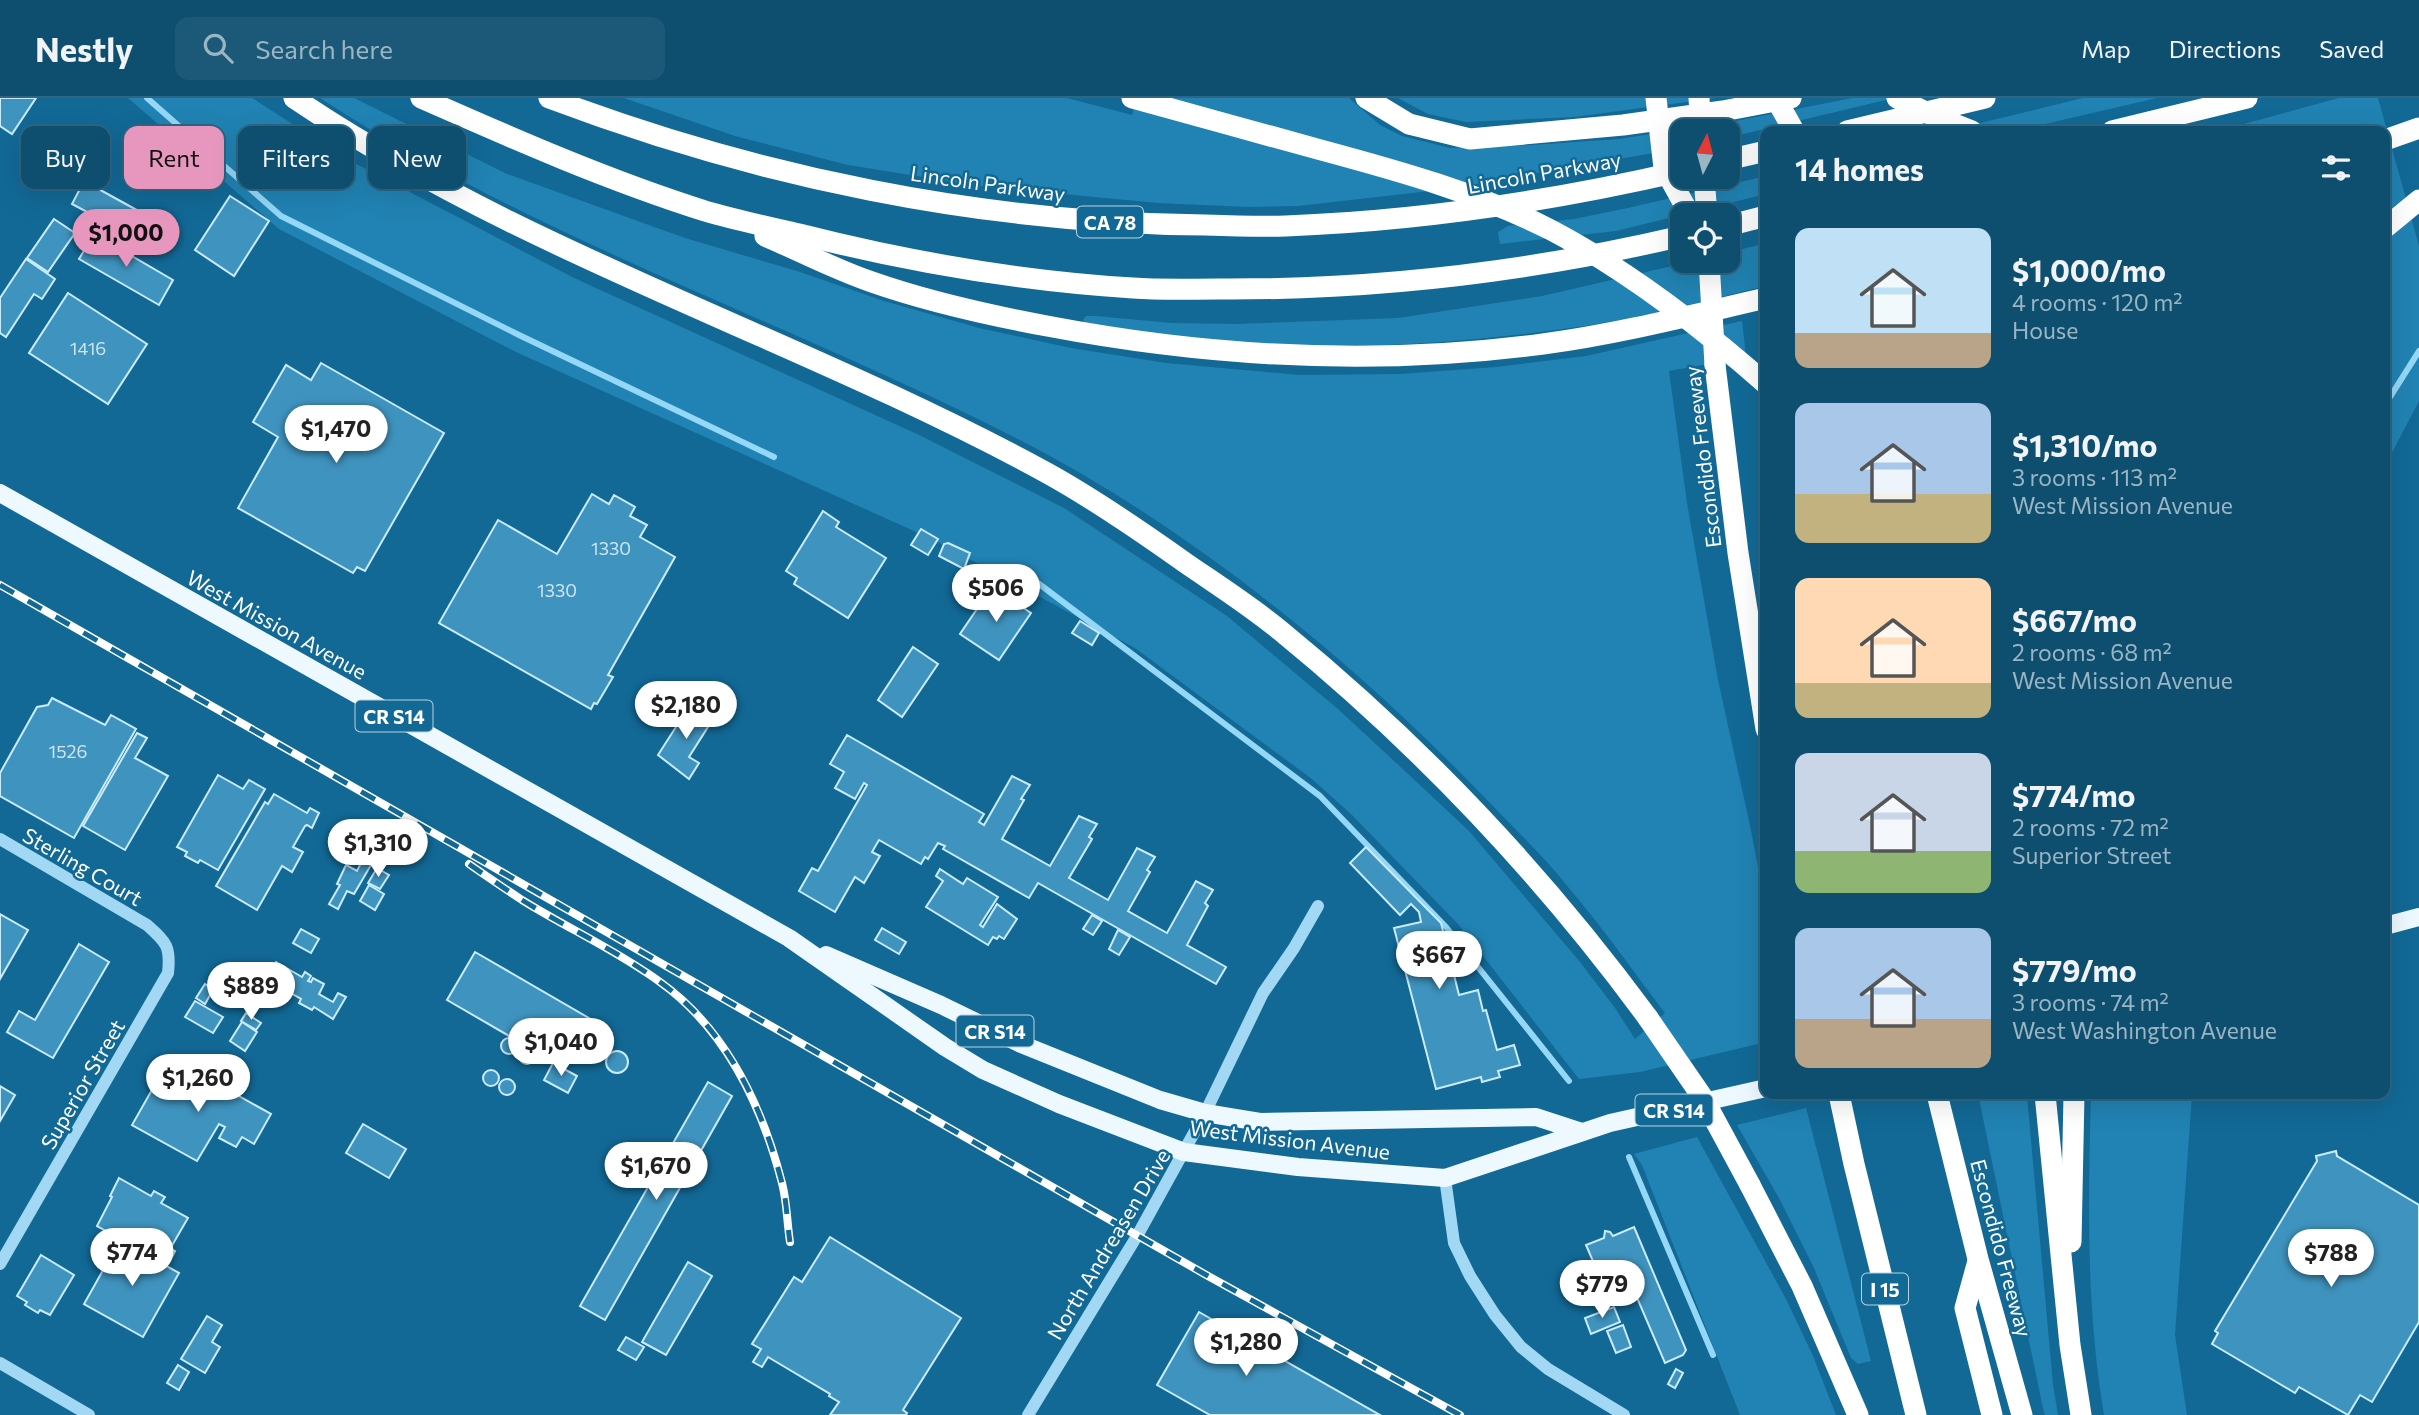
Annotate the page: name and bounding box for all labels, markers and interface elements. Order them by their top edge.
search box [175,17,665,80]
text: Nestly [35,28,133,69]
icon: search [199,29,237,67]
text: Search here [255,33,393,64]
text: Map [2081,34,2131,63]
text: Directions [2169,34,2281,63]
text: Saved [2319,34,2384,63]
north arrow [1670,119,1740,189]
map controls [1670,119,1740,273]
chip: Buy [21,126,110,189]
chip: Rent [124,126,224,189]
chip: Filters [238,126,354,189]
chip: New [368,126,466,189]
street label: Lincoln Parkway [1465,146,1623,198]
icon: filters [2317,149,2355,187]
text: 14 homes [1795,150,1924,187]
street label: Lincoln Parkway [909,160,1067,206]
button: locate [1670,203,1740,273]
road number: CA 78 [1077,206,1143,238]
pin: $1,000 [69,209,183,269]
text: $1,000 [89,218,163,246]
text: $1,000/mo [2012,251,2166,288]
icon: home [1851,256,1935,340]
text: 4 rooms · 120 m² [2012,288,2183,316]
text: House [2012,316,2078,344]
house number: 1416 [70,337,106,359]
street label: Escondido Freeway [1678,365,1726,549]
pin: $1,470 [279,406,393,465]
text: $1,470 [301,414,371,442]
text: $1,310/mo [2012,426,2157,463]
icon: home [1851,431,1935,515]
text: 3 rooms · 113 m² [2012,463,2177,491]
text: West Mission Avenue [2012,491,2233,519]
house number: 1330 [591,537,631,559]
street label: West Mission Avenue [183,564,371,684]
pin: $506 [955,564,1037,624]
text: $506 [968,573,1024,601]
house number: 1330 [537,579,577,601]
text: $667/mo [2012,601,2137,638]
icon: home [1851,606,1935,690]
text: 2 rooms · 68 m² [2012,638,2172,666]
text: West Mission Avenue [2012,666,2233,694]
pin: $2,180 [629,682,743,741]
text: $2,180 [651,690,721,718]
road number: CR S14 [356,701,432,732]
house number: 1526 [49,740,87,762]
text: $774/mo [2012,776,2136,813]
icon: home [1851,781,1935,865]
text: 2 rooms · 72 m² [2012,813,2169,841]
pin: $1,310 [321,820,435,879]
street label: Sterling Court [19,822,147,910]
text: $1,310 [344,828,412,856]
text: Superior Street [2012,841,2172,869]
pin: $667 [1398,932,1480,991]
text: $667 [1412,940,1466,968]
text: $779/mo [2012,951,2137,988]
icon: home [1851,956,1935,1040]
pin: $889 [210,962,292,1022]
text: $889 [223,971,279,999]
text: 3 rooms · 74 m² [2012,988,2169,1016]
street label: Superior Street [35,1015,129,1153]
road number: CR S14 [956,1015,1034,1046]
text: West Washington Avenue [2012,1016,2277,1044]
pin: $1,040 [504,1018,618,1078]
text: $1,040 [524,1027,598,1055]
pin: $1,260 [141,1054,255,1114]
text: $1,260 [162,1063,234,1091]
road number: CR S14 [1636,1094,1712,1126]
street label: West Mission Avenue [1188,1114,1392,1164]
pin: $1,670 [599,1142,713,1202]
street label: North Andreasen Drive [1041,1144,1175,1344]
text: $1,670 [621,1151,691,1179]
street label: Escondido Freeway [1966,1156,2038,1340]
pin: $774 [91,1228,173,1288]
pin: $788 [2290,1230,2372,1289]
text: $774 [106,1237,158,1265]
text: $788 [2304,1238,2358,1266]
pin: $779 [1561,1260,1643,1320]
text: $779 [1576,1269,1628,1297]
road number: I 15 [1862,1274,1908,1304]
pin: $1,280 [1189,1318,1303,1378]
text: $1,280 [1210,1327,1282,1355]

